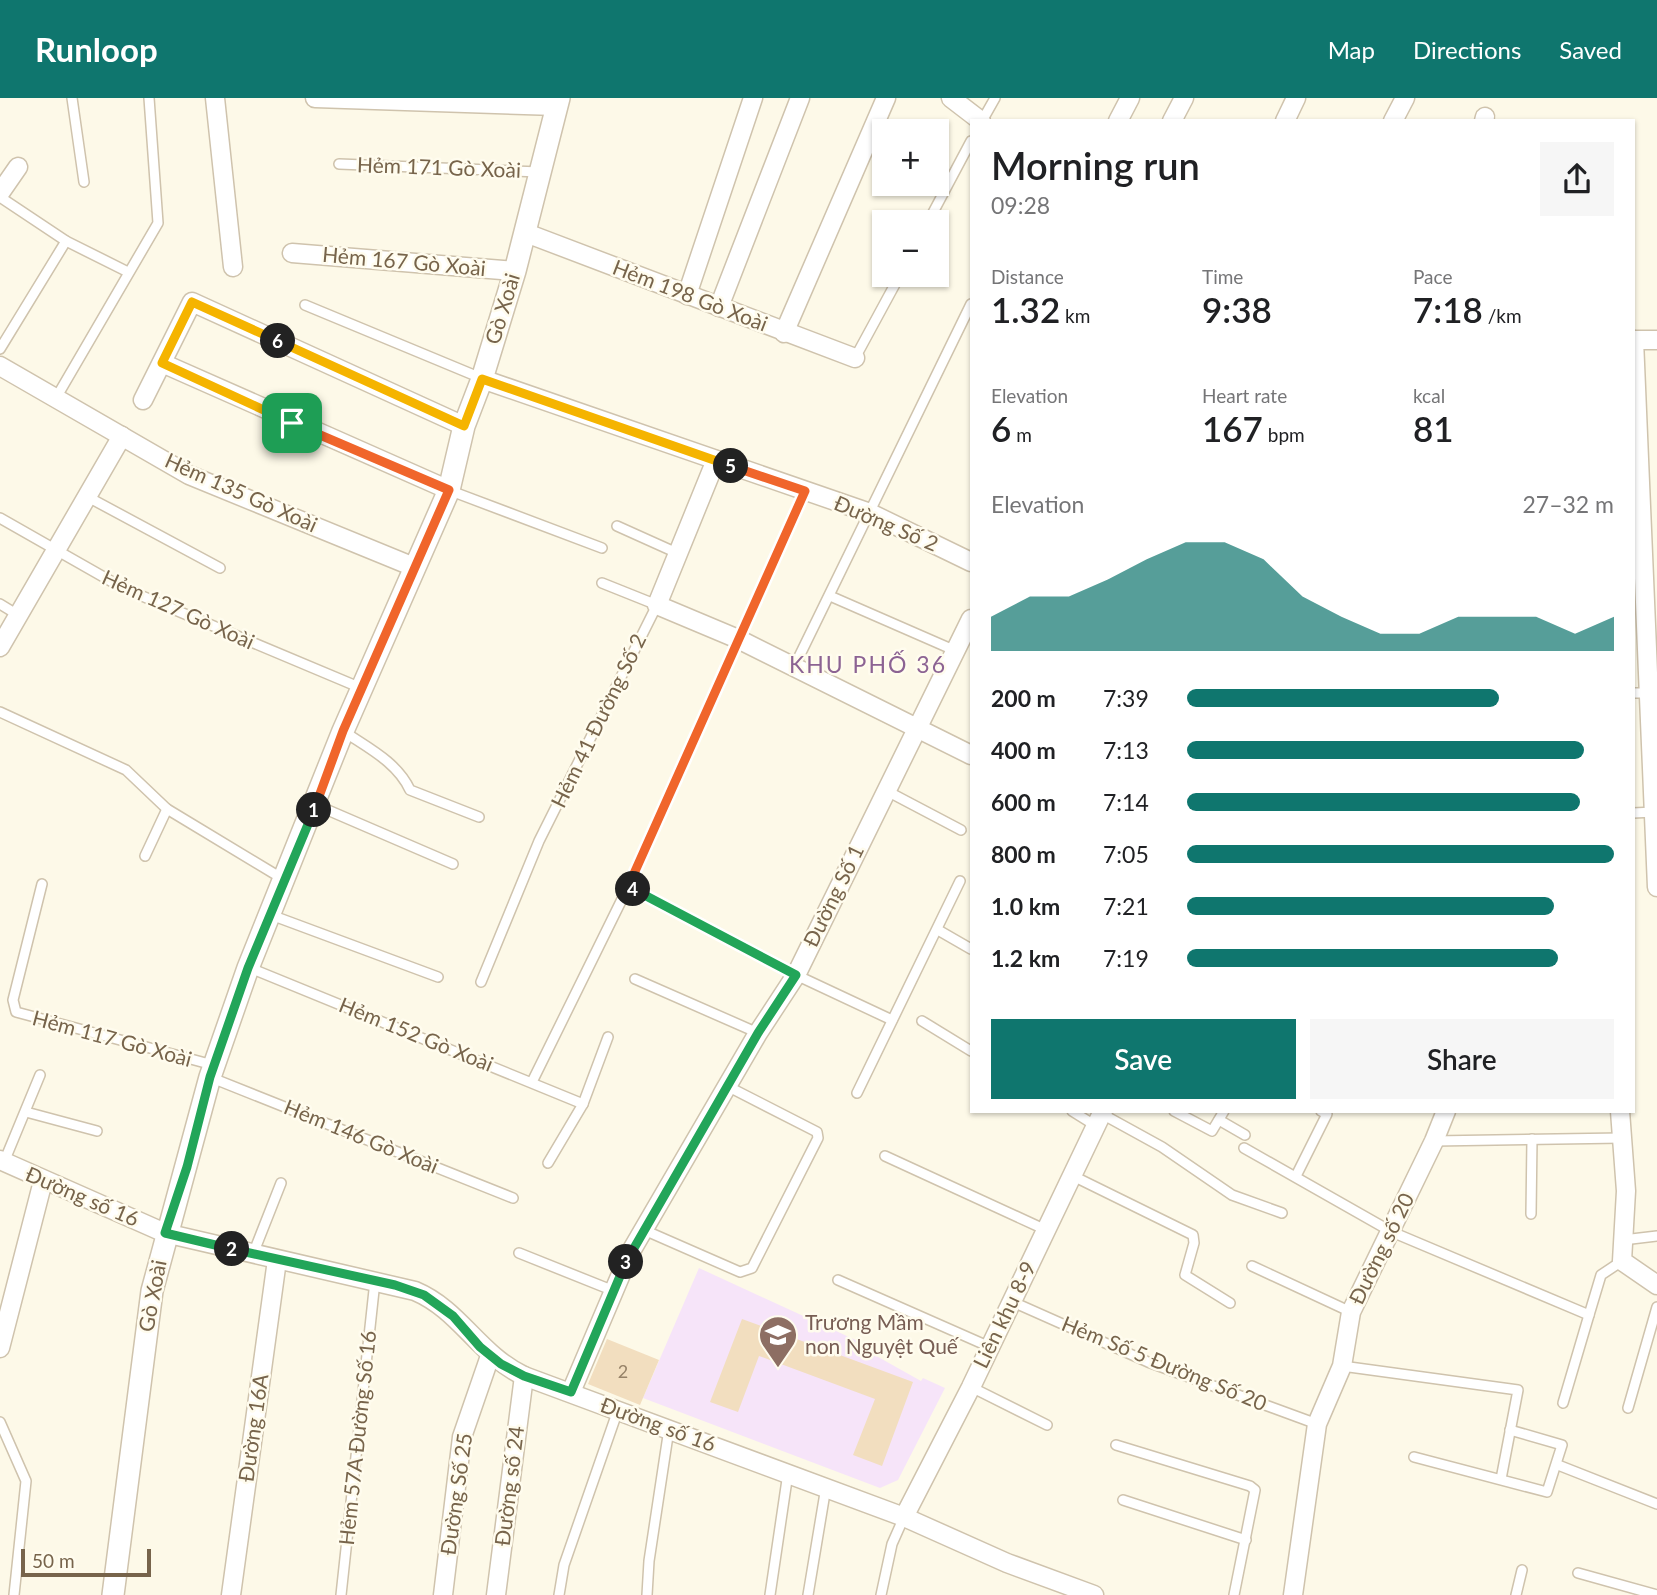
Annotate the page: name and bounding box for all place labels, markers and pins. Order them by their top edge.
pin: 6 [260,324,296,358]
pin [262,393,322,453]
pin: 5 [714,448,748,484]
pin: 1 [296,792,332,828]
pin: 4 [616,872,650,906]
pin: 2 [215,1232,250,1266]
pin: 3 [608,1244,644,1280]
place label: Trương Mầm non Nguyệt Quế [805,1309,960,1358]
school or university icon: Trương Mầm non Nguyệt Quế [757,1314,799,1369]

